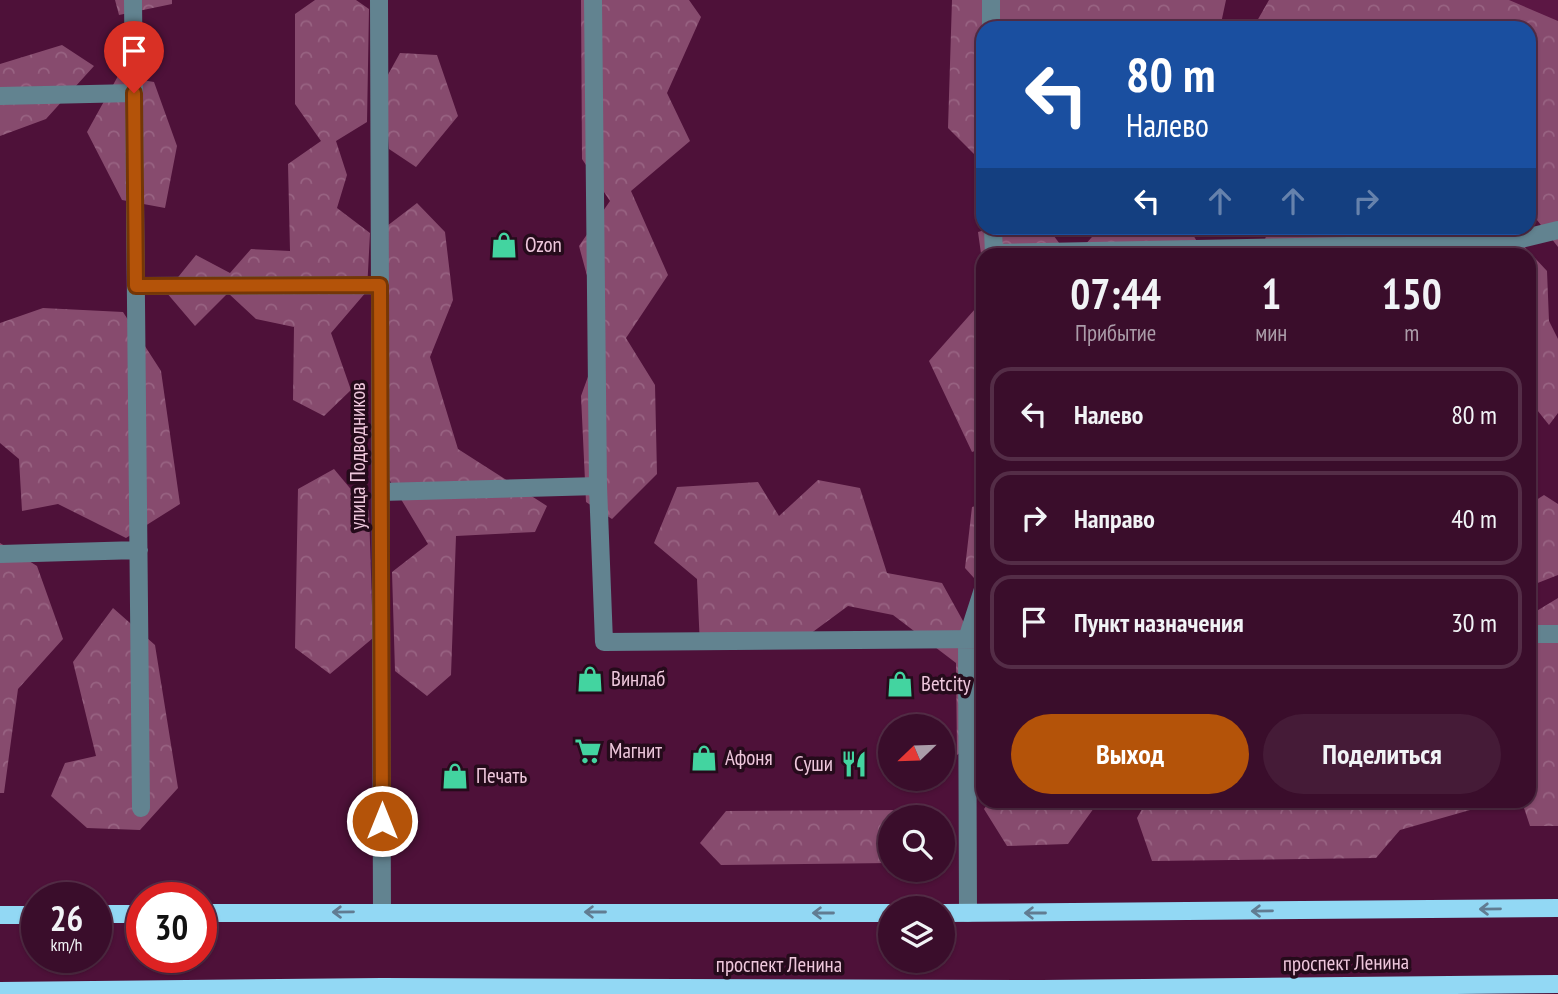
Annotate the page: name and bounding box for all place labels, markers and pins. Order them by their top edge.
pin [104,21,164,93]
shop icon: Ozon [489,230,519,260]
place label: Ozon [525,231,562,258]
shop icon: Винлаб [575,664,605,694]
place label: Винлаб [611,665,665,692]
shop icon: Betcity [885,669,915,699]
place label: Betcity [921,670,971,697]
supermarket icon: Магнит [573,736,603,766]
place label: Магнит [609,737,662,764]
shop icon: Афоня [689,743,719,773]
place label: Афоня [725,744,773,771]
restaurant icon: Суши [839,749,869,779]
place label: Суши [794,750,833,777]
shop icon: Печать [440,761,470,791]
place label: Печать [476,762,527,789]

